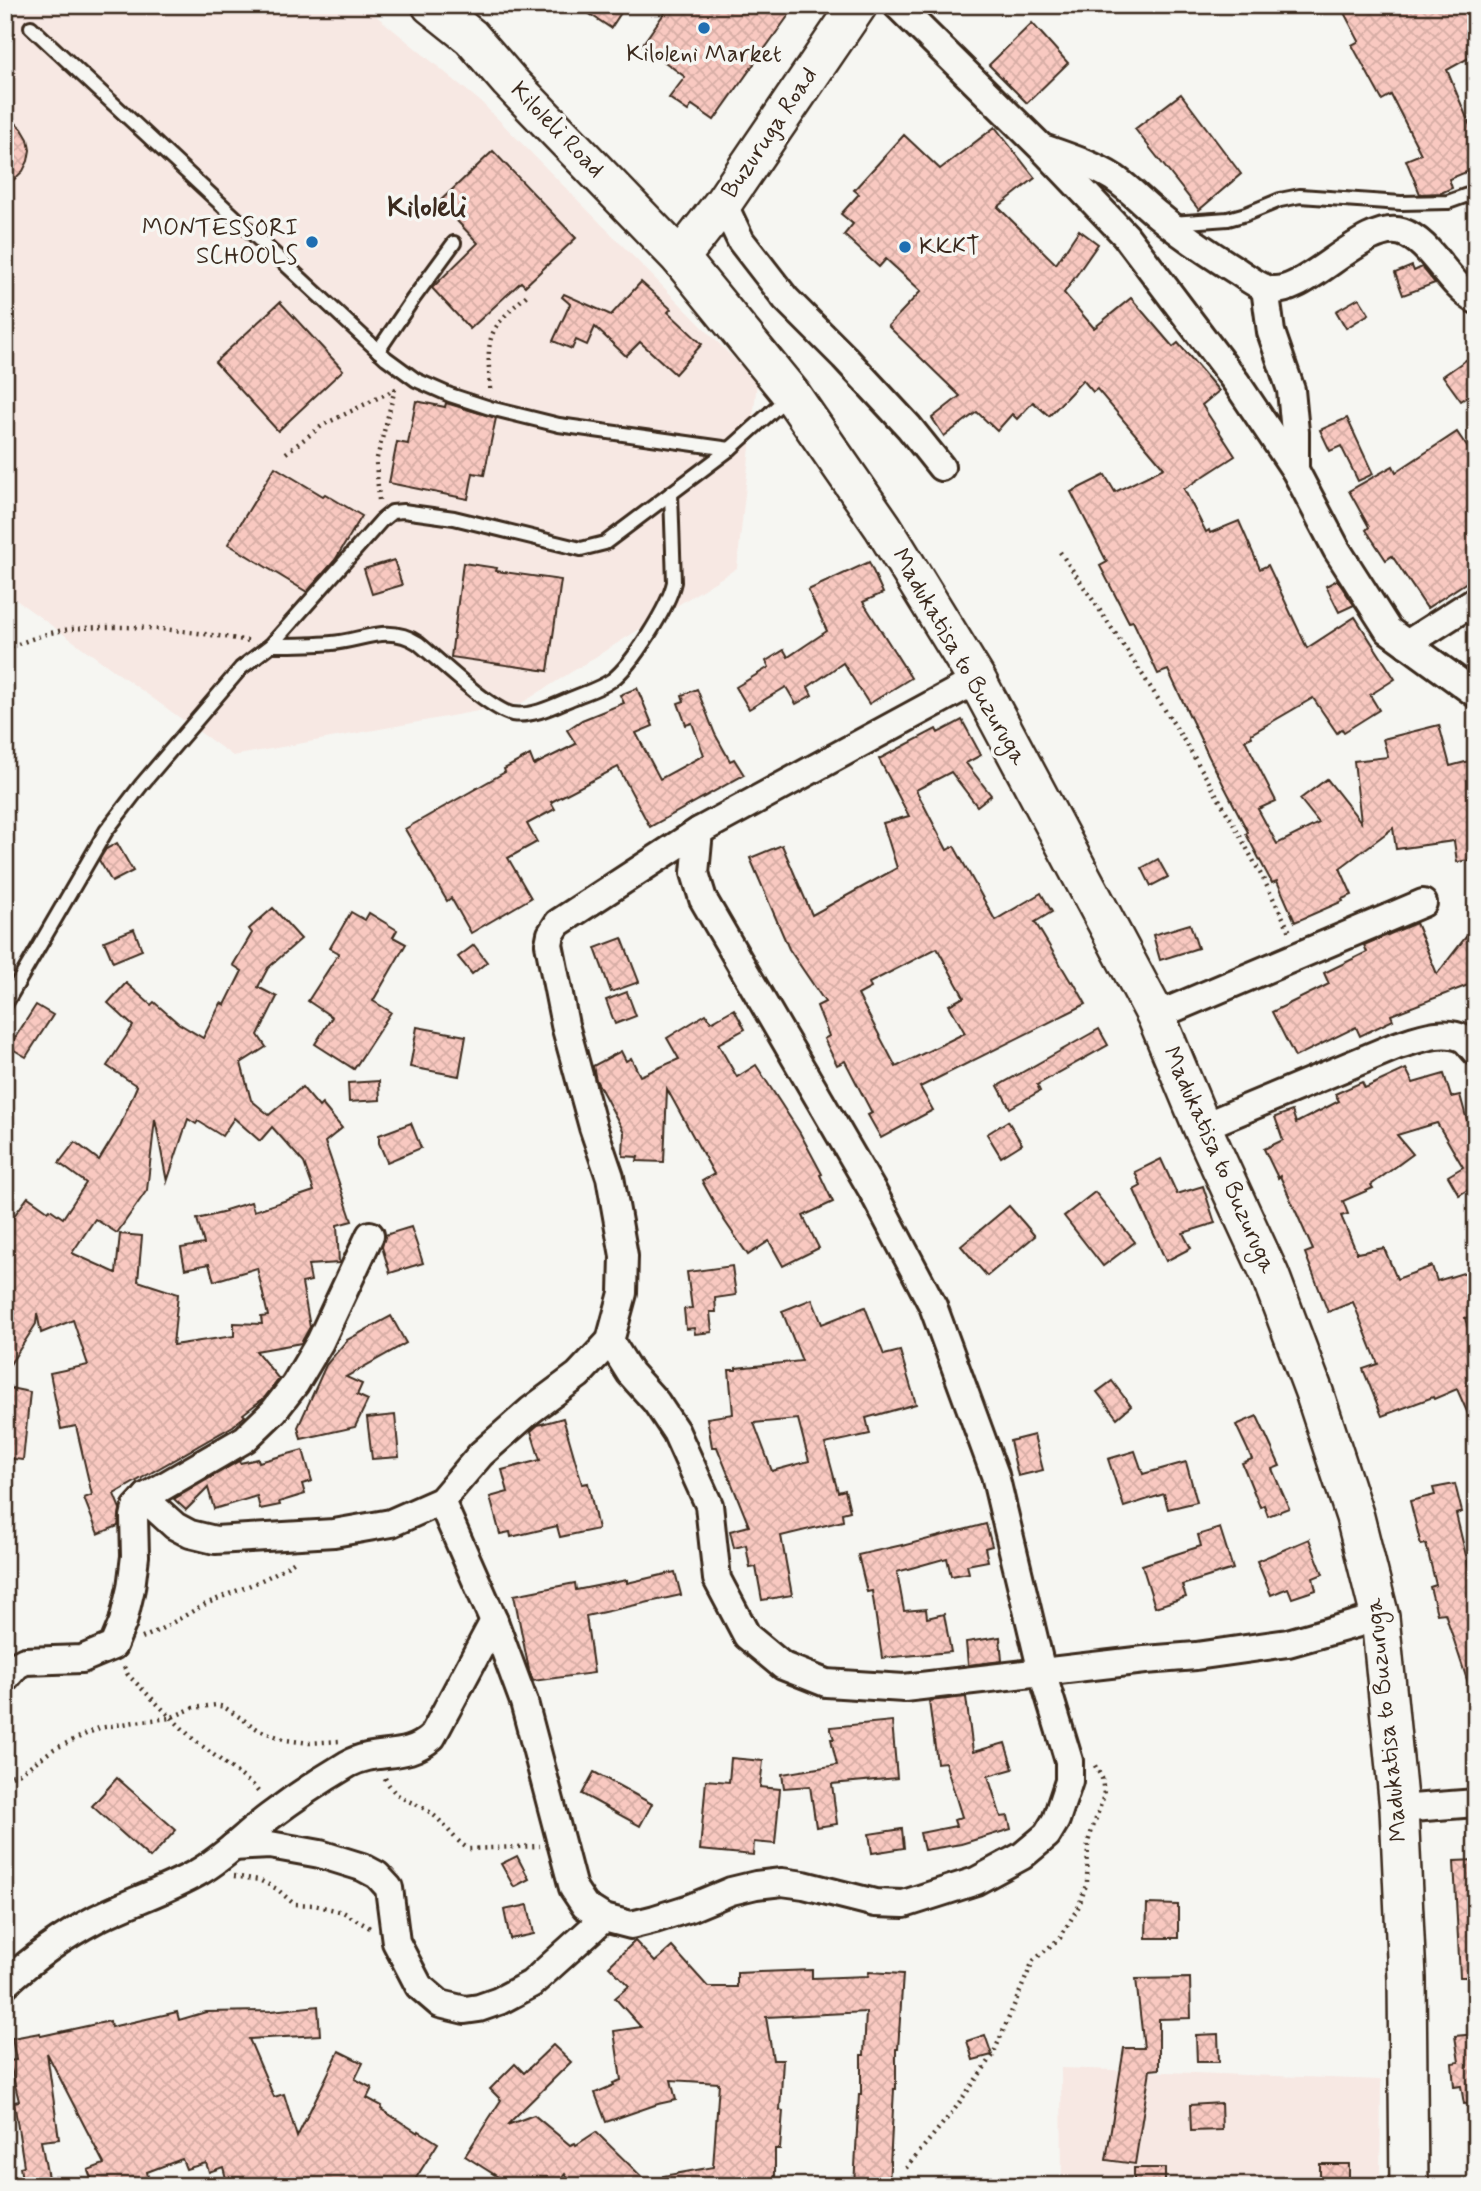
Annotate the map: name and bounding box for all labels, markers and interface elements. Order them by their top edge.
marker: Kiloleni Market [696,20,712,36]
place label: Kiloleni Market [626,39,782,70]
street label: Buzuruga Road [715,62,825,204]
street label: Kiloleli Road [503,75,611,185]
district label: Kiloleli [387,190,467,227]
place label: MONTESSORI SCHOOLS [142,213,298,272]
place label: KKKT [919,232,980,263]
marker: MONTESSORI SCHOOLS [304,234,320,250]
marker: KKKT [897,239,913,255]
street label: Madukatisa to Buzuruga [883,543,1034,772]
street label: Madukatisa to Buzuruga [1153,1042,1283,1280]
street label: Madukatisa to Buzuruga [1359,1596,1417,1844]

